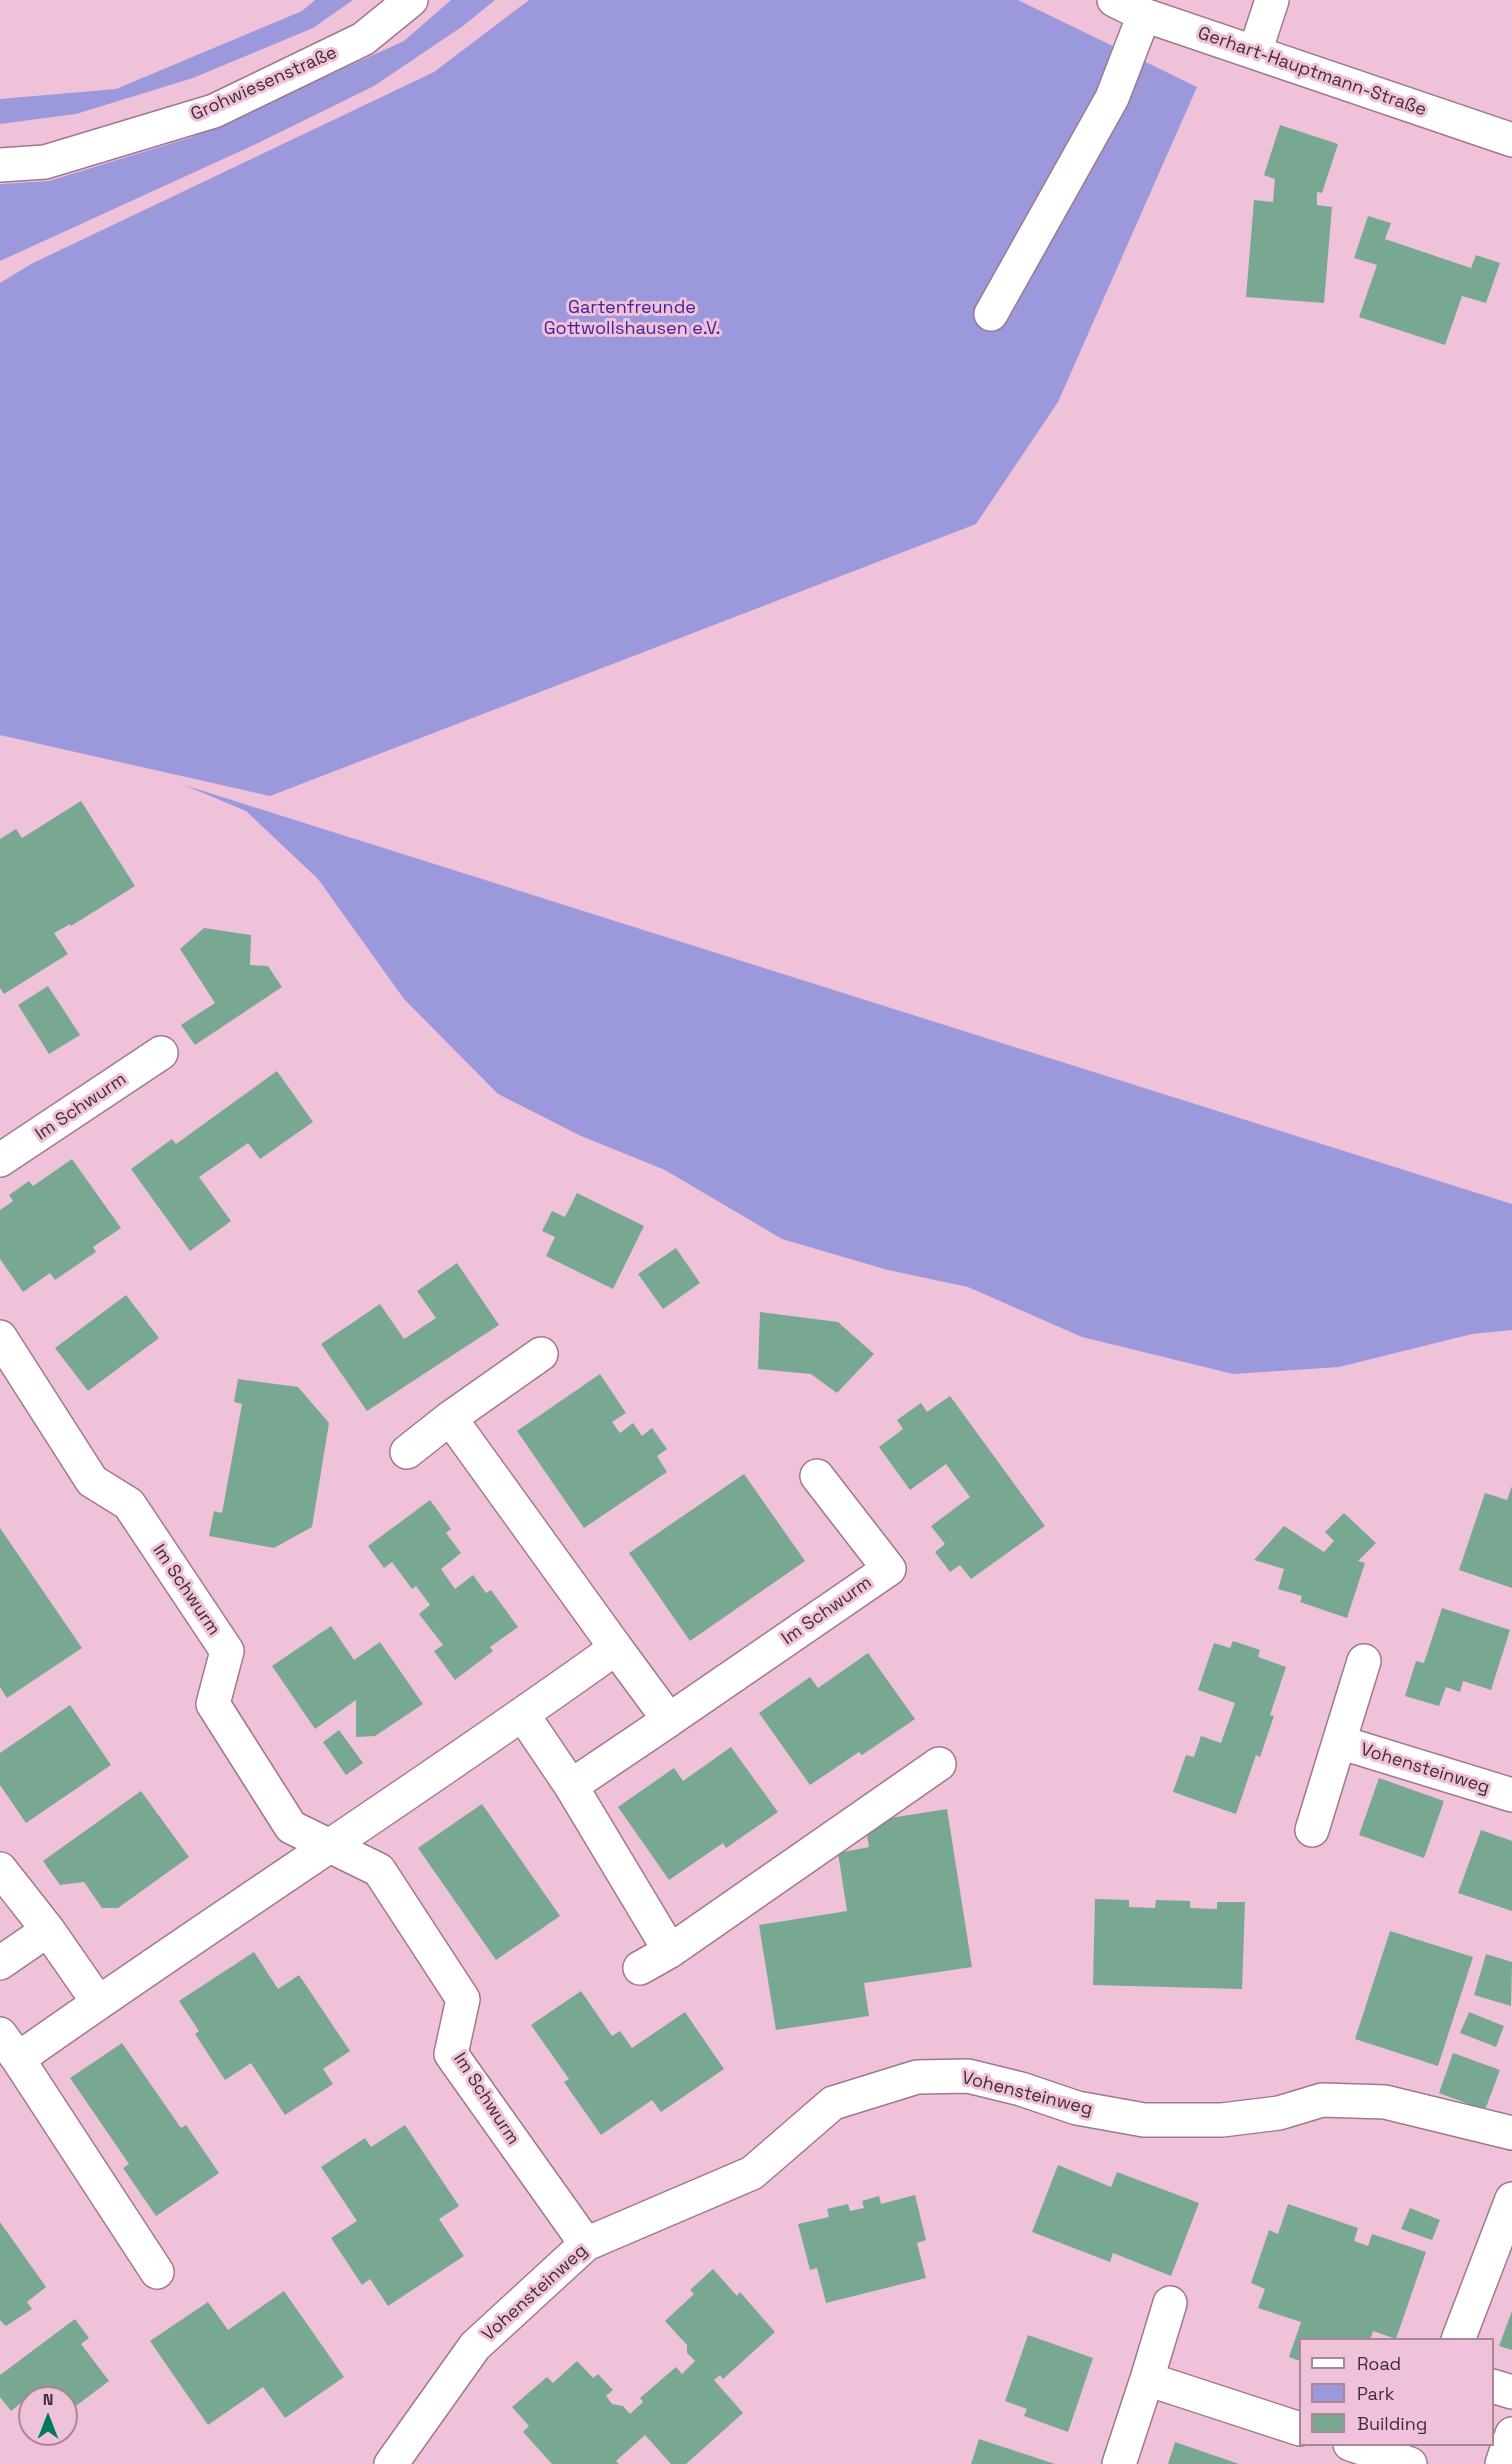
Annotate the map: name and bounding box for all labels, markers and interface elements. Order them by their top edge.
street label: Gerhart-Hauptmann-Straße [1195,23,1429,121]
street label: Grohwiesenstraße [188,42,340,126]
park label: Gartenfreunde Gottwollshausen e.V. [544,297,720,340]
street label: Im Schwurm [31,1069,131,1145]
street label: Im Schwurm [148,1540,224,1640]
street label: Im Schwurm [778,1572,876,1650]
street label: Vohensteinweg [1358,1739,1492,1799]
street label: Im Schwurm [448,2049,524,2149]
street label: Vohensteinweg [959,2067,1095,2121]
street label: Vohensteinweg [478,2240,592,2346]
legend [1299,2338,1494,2446]
text: Road [1357,2352,1401,2375]
text: Park [1357,2382,1394,2405]
north arrow [18,2386,78,2446]
text: N [43,2389,53,2410]
text: Building [1357,2412,1427,2435]

